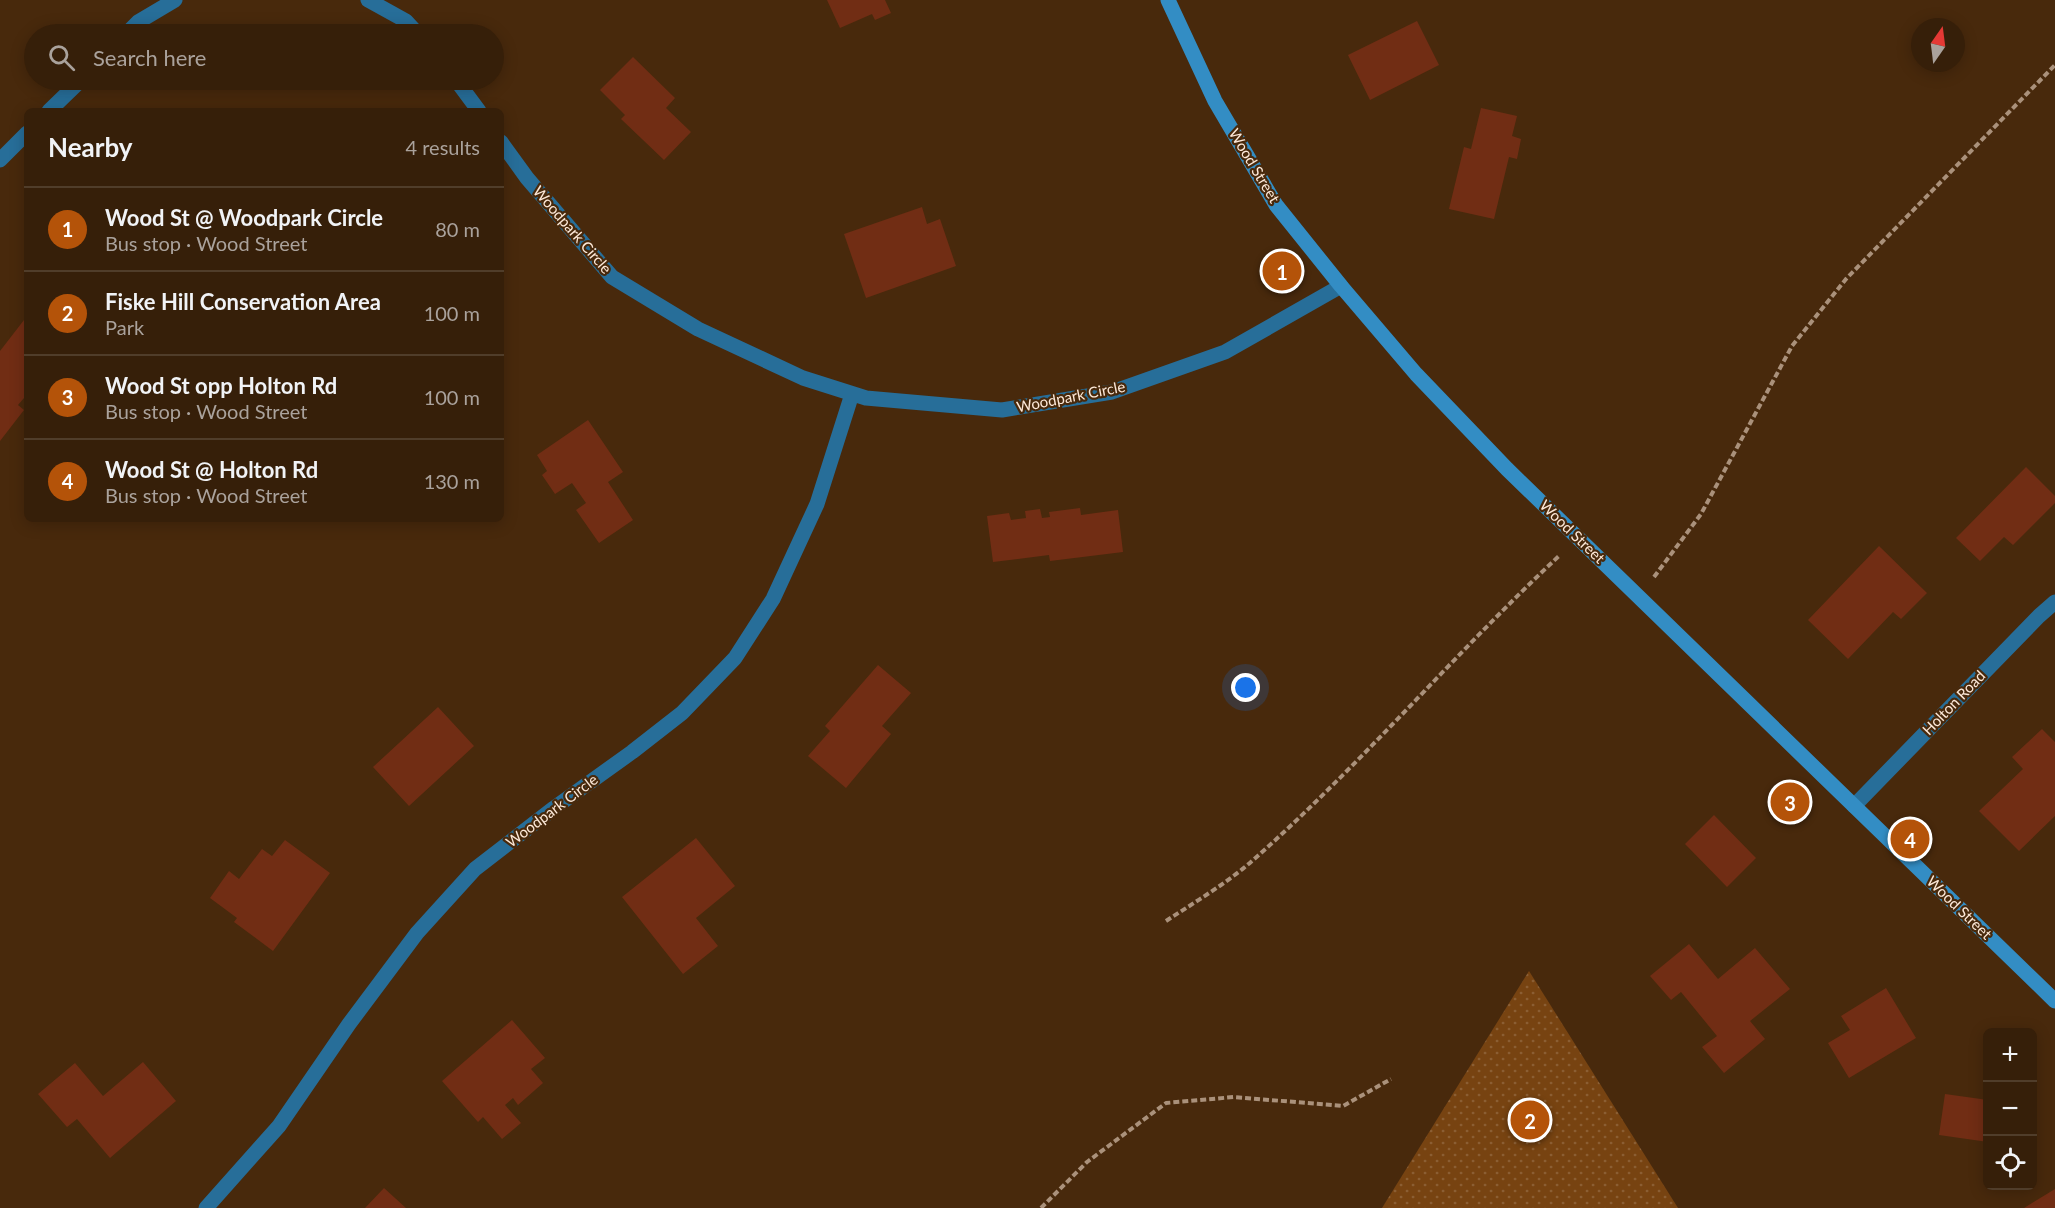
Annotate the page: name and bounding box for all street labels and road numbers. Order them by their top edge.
street label: Wood Street [1226,125,1284,206]
street label: Woodpark Circle [530,182,616,277]
street label: Woodpark Circle [1015,377,1127,415]
street label: Wood Street [1536,496,1609,567]
street label: Holton Road [1918,666,1988,738]
street label: Woodpark Circle [502,770,601,851]
street label: Wood Street [1923,872,1996,943]

